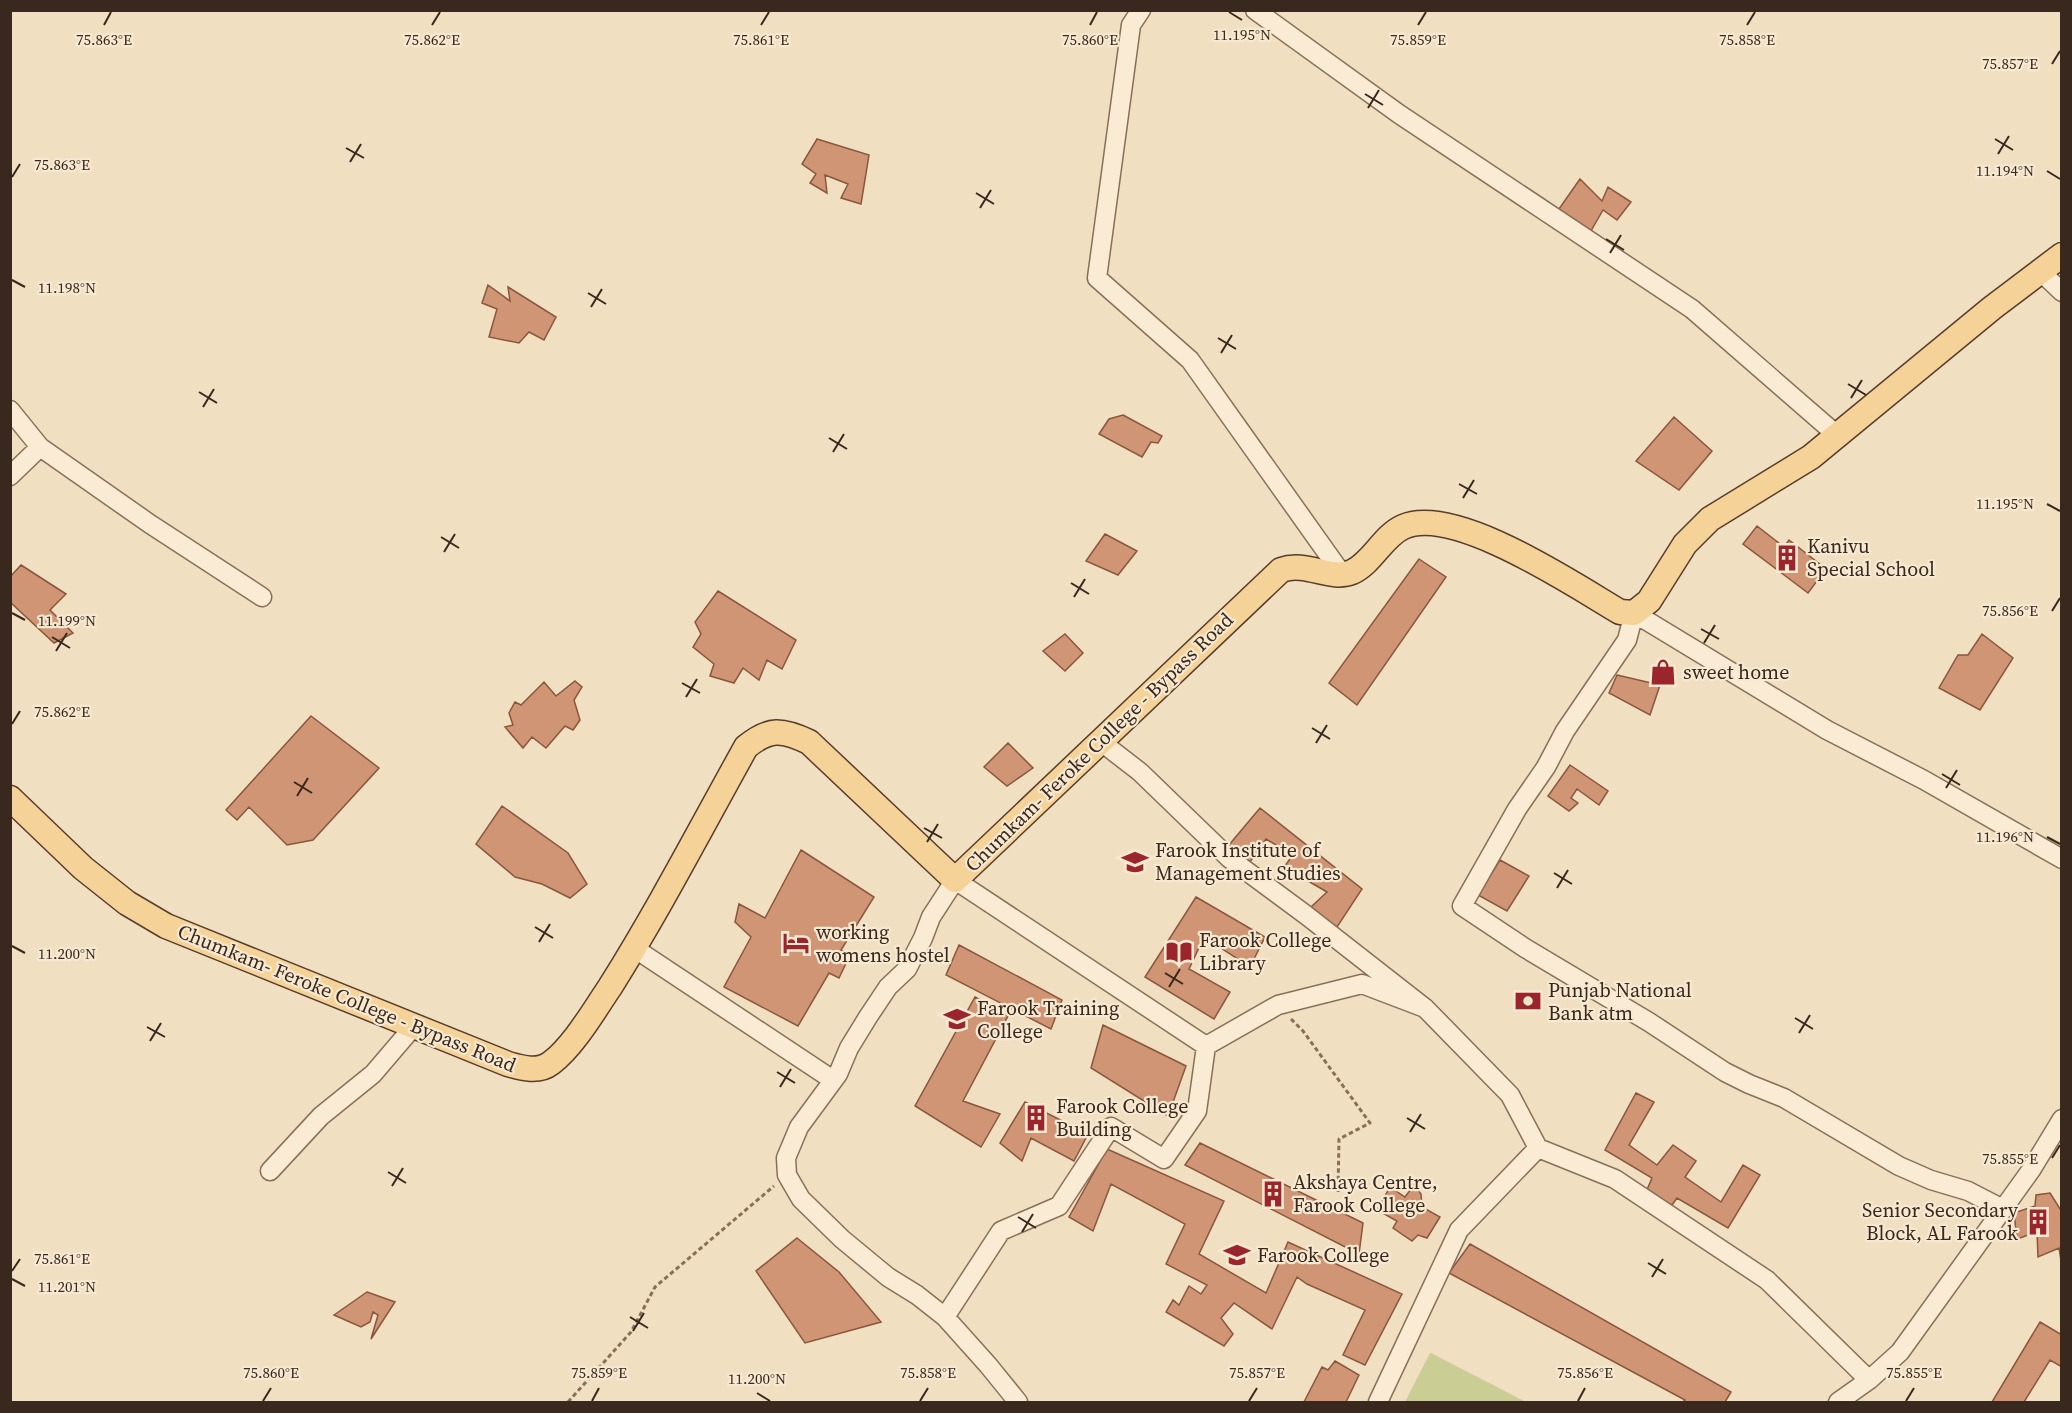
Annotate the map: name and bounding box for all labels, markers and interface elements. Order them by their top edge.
text: 11.195°N [1213,24,1271,45]
text: 75.863°E [76,29,132,50]
text: 75.862°E [404,29,460,50]
text: 75.861°E [733,29,789,50]
text: 75.860°E [1062,29,1118,50]
text: 75.859°E [1390,29,1446,50]
text: 75.858°E [1719,29,1775,50]
text: 75.857°E [1982,53,2038,74]
text: 75.863°E [34,154,90,175]
text: 11.194°N [1976,160,2034,181]
text: 11.198°N [38,277,96,298]
text: 11.195°N [1976,493,2034,514]
place label: Kanivu Special School [1807,532,1935,583]
building icon: Kanivu Special School [1772,543,1802,573]
text: 75.856°E [1982,600,2038,621]
street label: Chumkam- Feroke College - Bypass Road [959,605,1240,878]
text: 11.199°N [38,610,96,631]
shop icon: sweet home [1648,657,1678,687]
place label: sweet home [1683,658,1789,686]
text: 75.862°E [34,701,90,722]
text: 11.196°N [1976,826,2034,847]
place label: Farook Institute of Management Studies [1155,836,1341,887]
school or university icon: Farook Institute of Management Studies [1120,847,1150,877]
street label: Chumkam- Feroke College - Bypass Road [174,917,521,1079]
place label: working womens hostel [816,918,950,969]
place label: Farook College Library [1199,926,1331,977]
hotel icon: working womens hostel [781,928,811,958]
library icon: Farook College Library [1164,937,1194,967]
text: 11.200°N [38,943,96,964]
place label: Punjab National Bank atm [1548,976,1692,1027]
bank icon: Punjab National Bank atm [1513,986,1543,1016]
place label: Farook Training College [977,994,1119,1045]
school or university icon: Farook Training College [942,1004,972,1034]
place label: Farook College Building [1056,1092,1188,1143]
building icon: Farook College Building [1021,1103,1051,1133]
text: 75.855°E [1982,1148,2038,1169]
place label: Akshaya Centre, Farook College [1293,1168,1438,1219]
building icon: Akshaya Centre, Farook College [1258,1179,1288,1209]
place label: Senior Secondary Block, AL Farook [1862,1196,2019,1247]
building icon: Senior Secondary Block, AL Farook [2023,1207,2053,1237]
school or university icon: Farook College [1222,1240,1252,1270]
place label: Farook College [1257,1241,1389,1269]
text: 75.861°E [34,1248,90,1269]
text: 11.201°N [38,1276,96,1297]
text: 75.860°E [243,1362,299,1383]
text: 75.859°E [571,1362,627,1383]
text: 75.858°E [900,1362,956,1383]
text: 75.857°E [1229,1362,1285,1383]
text: 75.856°E [1557,1362,1613,1383]
text: 75.855°E [1886,1362,1942,1383]
text: 11.200°N [728,1368,786,1389]

